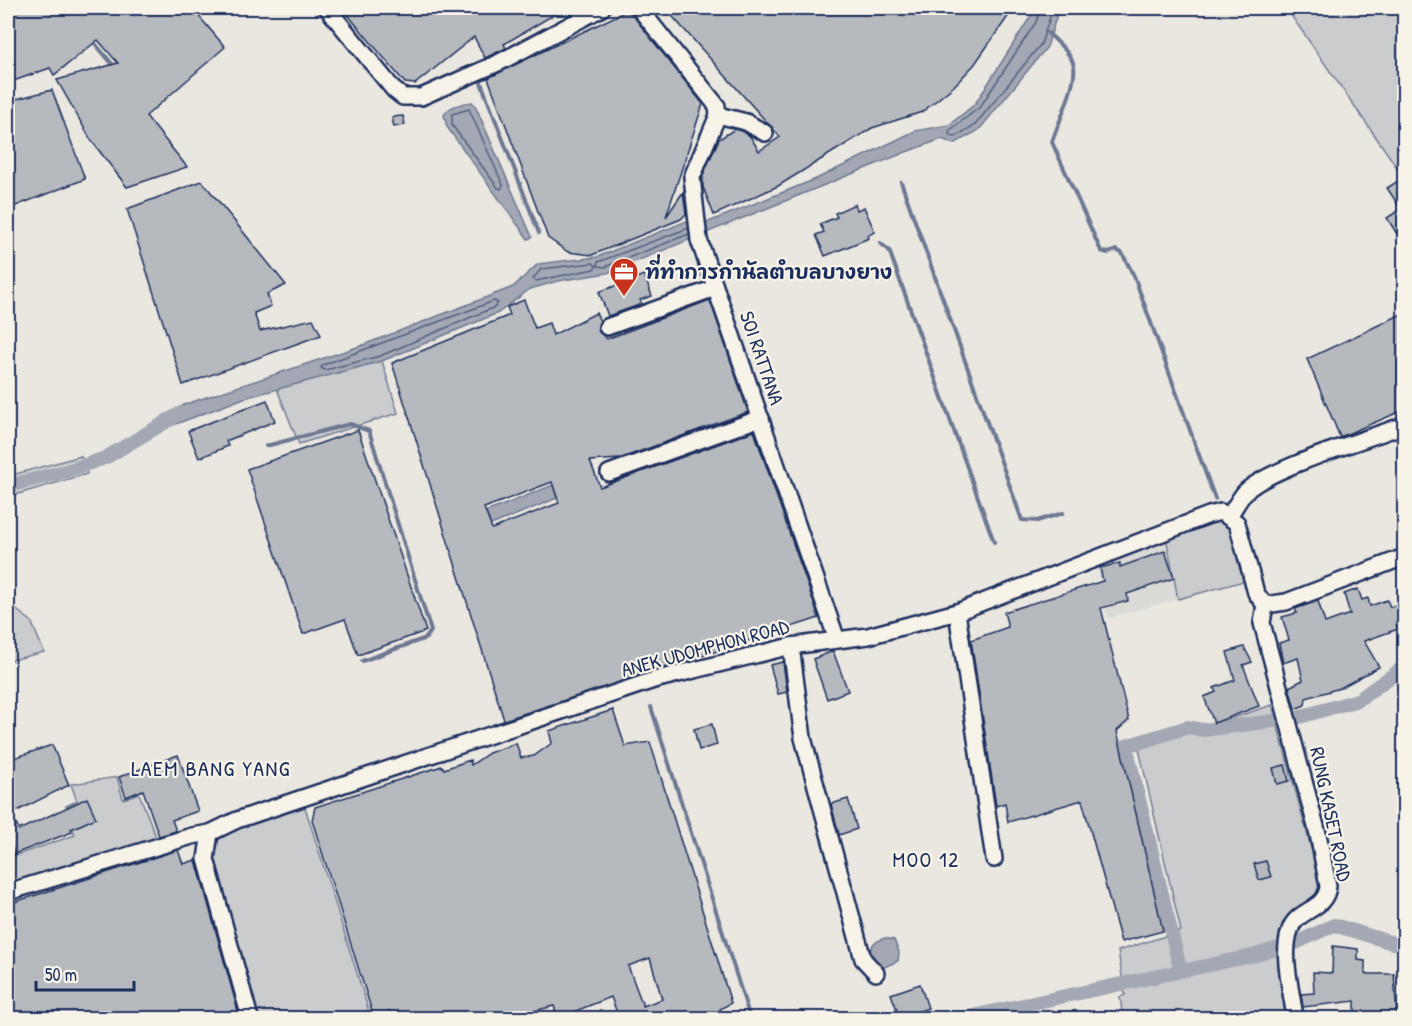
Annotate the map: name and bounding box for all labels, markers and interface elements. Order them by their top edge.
place label: ที่ทำการกำนัลตำบลบางยาง [645,254,892,285]
office icon: ที่ทำการกำนัลตำบลบางยาง [608,256,640,298]
street label: SOI RATTANA [734,307,791,408]
street label: ANEK UDOMPHON ROAD [618,612,792,683]
street label: RUNG KASET ROAD [1304,744,1359,884]
district label: LAEM BANG YANG [131,753,291,783]
district label: MOO 12 [892,845,960,874]
scale bar [36,954,134,992]
text: 50 m [45,962,77,987]

